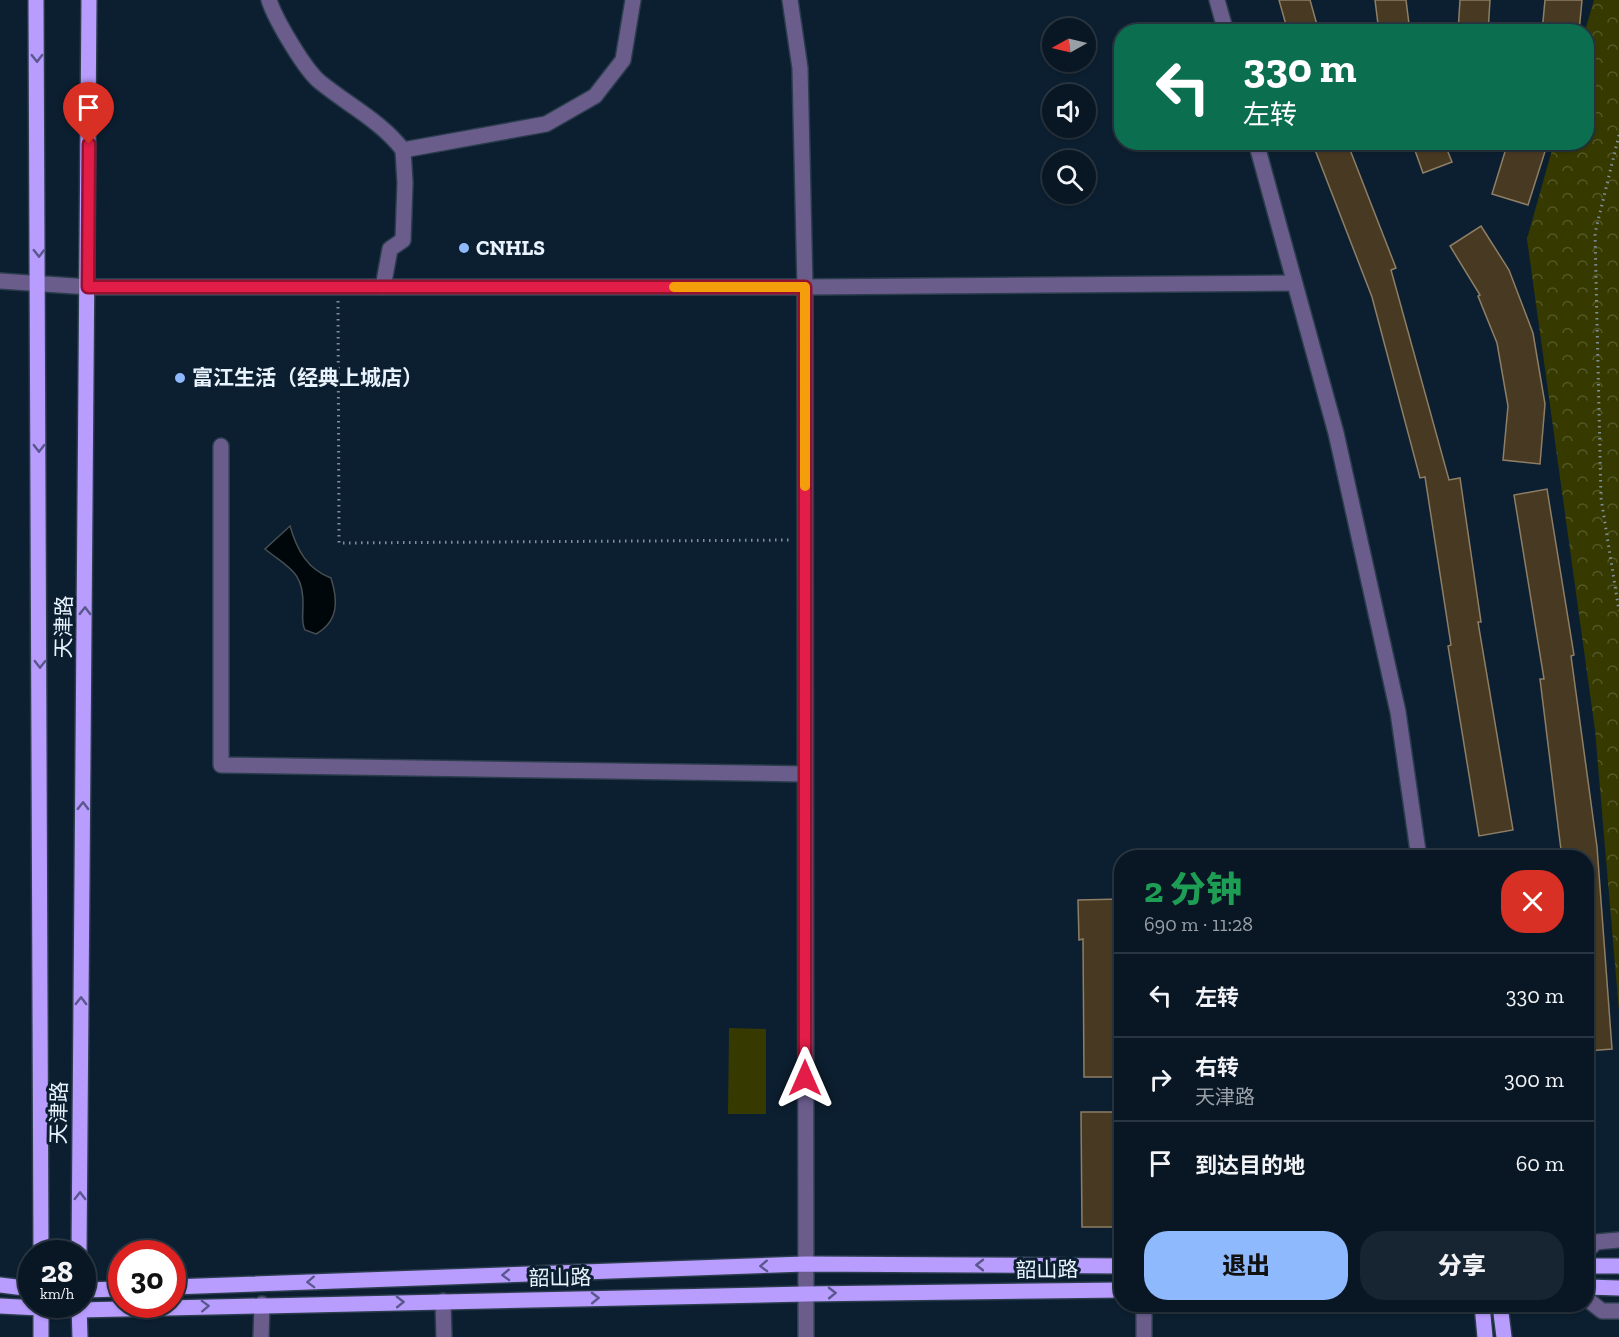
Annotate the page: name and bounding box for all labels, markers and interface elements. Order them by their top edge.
north arrow [1042,18,1096,72]
map controls [1042,18,1096,204]
text: 330 m [1243,42,1357,93]
icon: left [1144,48,1222,126]
one-way arrow [31,54,43,63]
pin [63,82,114,144]
button: sound [1042,84,1096,138]
icon: arrive [72,91,105,124]
text: 左转 [1243,99,1297,131]
button: search [1042,150,1096,204]
place label: CNHLS [476,235,545,260]
marker: CNHLS [457,241,471,255]
one-way arrow [33,249,45,258]
place label: 富江生活（经典上城店） [192,365,423,390]
marker: 富江生活（经典上城店） [173,371,187,385]
one-way arrow [33,444,45,453]
street label: 天津路 [50,595,77,659]
one-way arrow [79,606,91,615]
one-way arrow [34,660,46,669]
one-way arrow [77,801,90,810]
text: 2 分钟 [1144,868,1242,911]
button: close [1501,870,1564,933]
text: 690 m · 11:28 [1144,912,1253,936]
icon: left [1144,979,1177,1012]
text: 330 m [1506,982,1564,1009]
text: 左转 [1195,984,1239,1011]
one-way arrow [75,996,88,1005]
position arrow [773,1046,837,1110]
text: 右转 [1195,1054,1239,1081]
icon: right [1144,1063,1177,1096]
text: 300 m [1504,1066,1564,1093]
street label: 天津路 [45,1081,72,1145]
text: 天津路 [1195,1085,1255,1109]
icon: arrive [1144,1147,1177,1180]
text: 60 m [1516,1150,1564,1177]
text: 到达目的地 [1195,1152,1305,1179]
one-way arrow [73,1191,86,1200]
button: 退出 [1144,1231,1348,1300]
button: 分享 [1360,1231,1564,1300]
speed limit sign: 30 [108,1240,186,1318]
text: 28 [41,1254,73,1290]
street label: 韶山路 [1015,1256,1079,1283]
one-way arrow [975,1259,984,1271]
one-way arrow [759,1260,768,1272]
street label: 韶山路 [528,1264,592,1291]
one-way arrow [501,1269,510,1282]
one-way arrow [306,1276,315,1289]
text: km/h [40,1285,74,1303]
one-way arrow [828,1287,837,1300]
one-way arrow [591,1292,600,1304]
one-way arrow [396,1295,405,1308]
one-way arrow [201,1300,210,1312]

